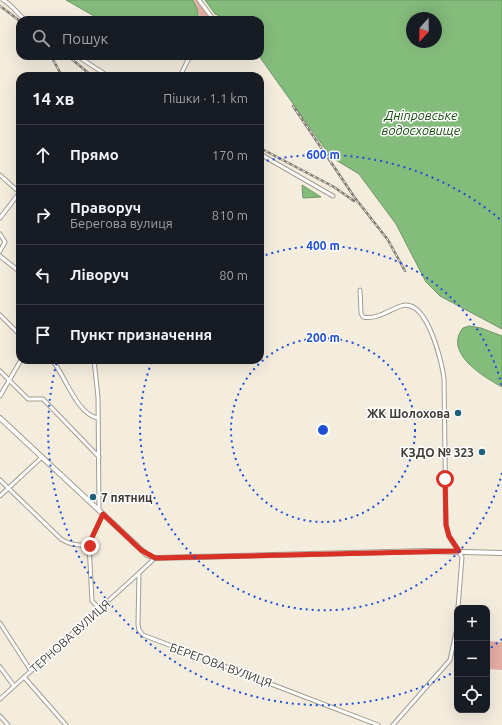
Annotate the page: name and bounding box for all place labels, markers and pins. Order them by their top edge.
place label: ЖК Шолохова [367,407,450,420]
marker: ЖК Шолохова [453,408,463,418]
centre of rings [316,423,330,437]
place label: КЗДО № 323 [401,446,474,459]
marker: КЗДО № 323 [477,447,487,457]
place label: 7 пятниц [101,491,153,504]
marker: 7 пятниц [88,492,98,502]

